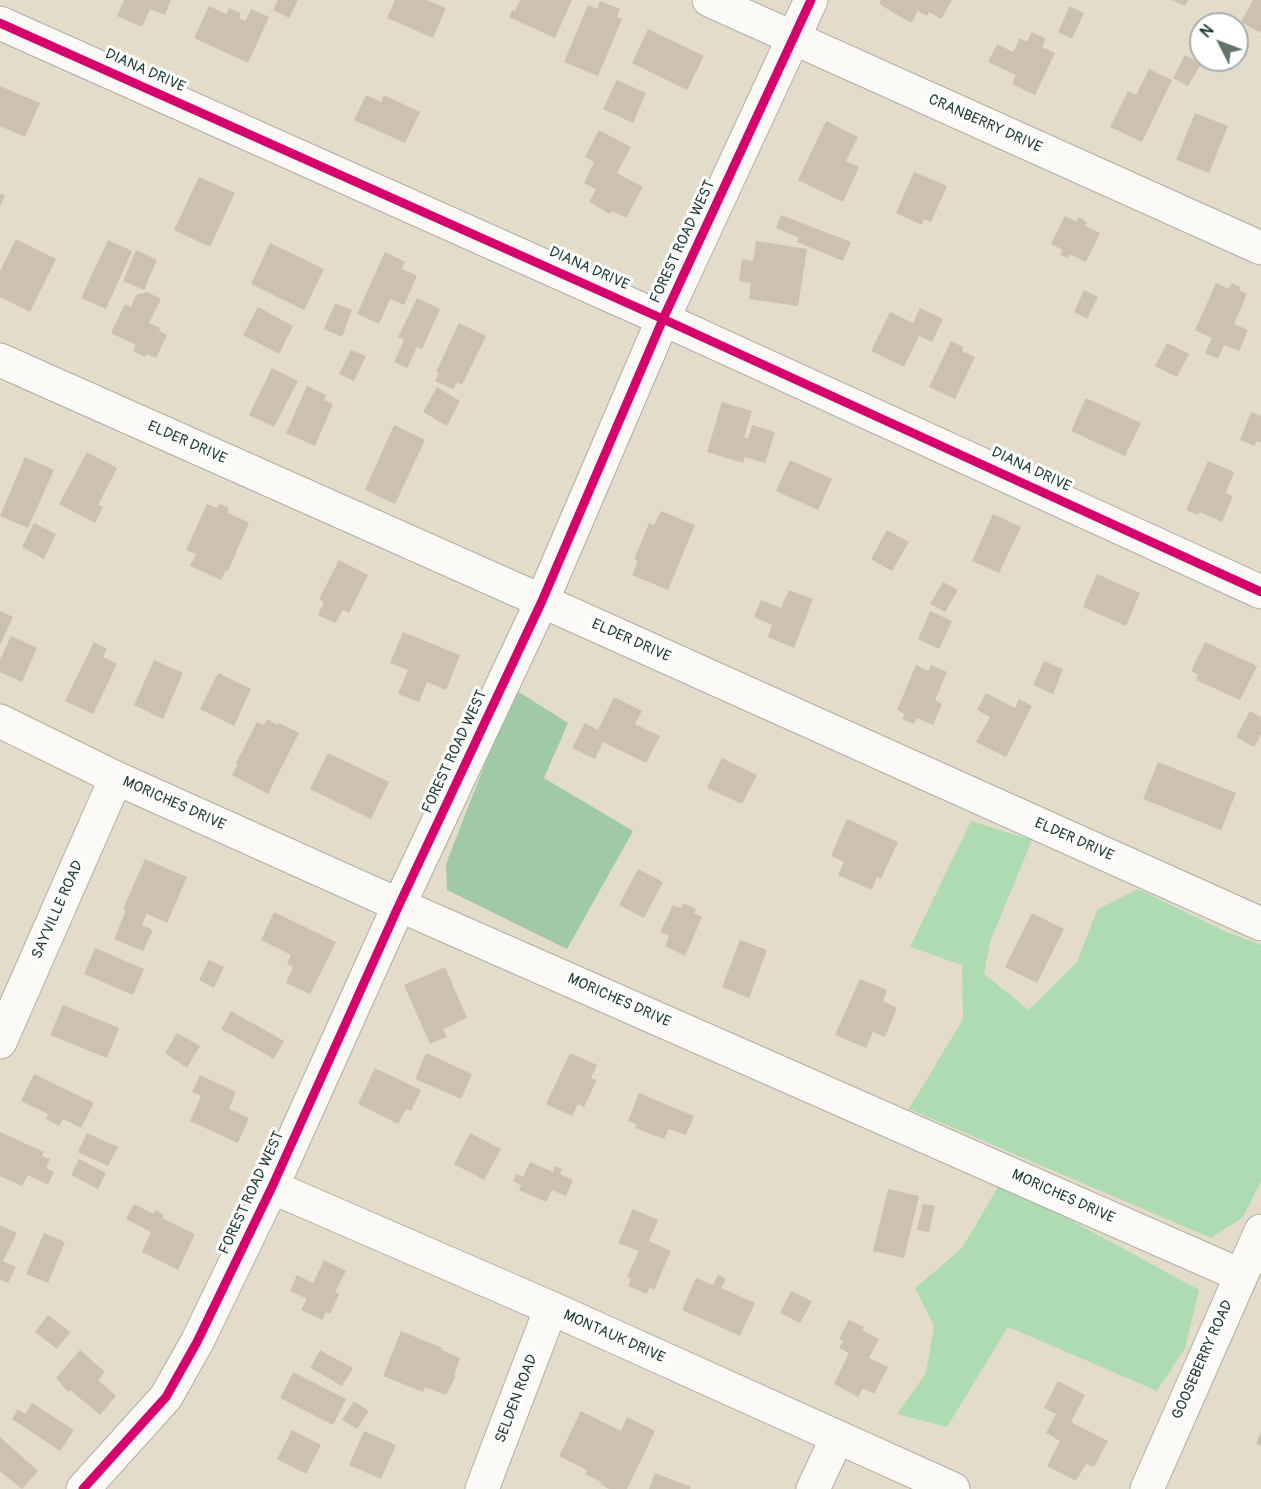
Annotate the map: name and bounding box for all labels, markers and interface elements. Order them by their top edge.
north arrow [1189,12,1249,72]
text: N [1196,21,1218,42]
street label: DIANA DRIVE [102,45,188,97]
street label: CRANBERRY DRIVE [925,91,1045,157]
street label: FOREST ROAD WEST [647,178,719,306]
street label: DIANA DRIVE [546,243,632,295]
street label: ELDER DRIVE [145,418,229,468]
street label: DIANA DRIVE [988,444,1074,496]
street label: ELDER DRIVE [589,616,673,666]
street label: FOREST ROAD WEST [419,688,491,816]
street label: MORICHES DRIVE [120,773,228,835]
street label: ELDER DRIVE [1032,815,1116,865]
street label: SAYVILLE ROAD [28,858,88,962]
street label: MORICHES DRIVE [565,970,673,1032]
street label: FOREST ROAD WEST [216,1129,288,1257]
street label: MORICHES DRIVE [1009,1166,1117,1228]
street label: GOOSEBERRY ROAD [1169,1298,1237,1422]
street label: MONTAUK DRIVE [560,1307,668,1367]
street label: SELDEN ROAD [492,1352,542,1446]

